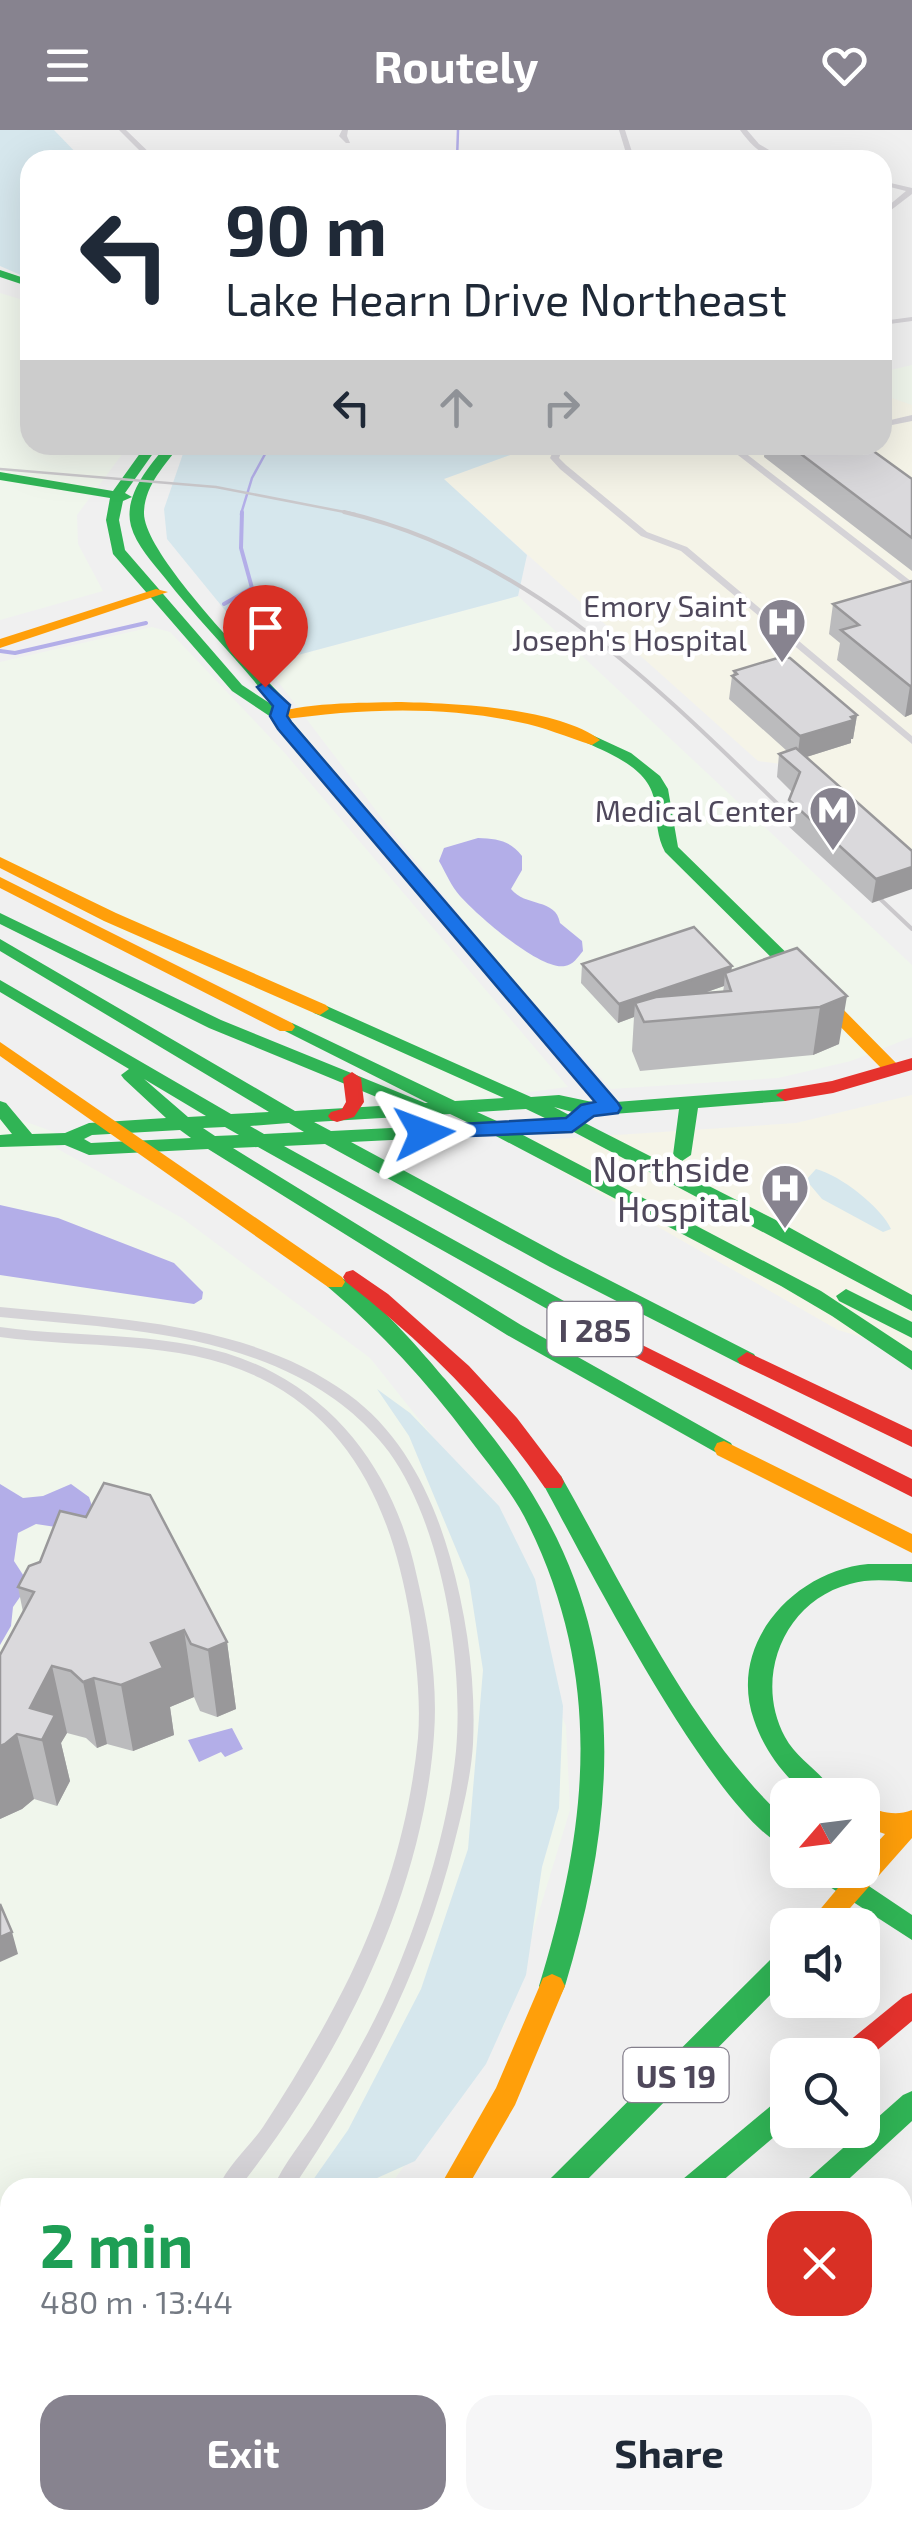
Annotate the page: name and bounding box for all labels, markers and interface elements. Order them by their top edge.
icon: menu [40,38,95,93]
text: Routely [373,38,539,92]
icon: heart [817,38,872,93]
text: 90 m [225,186,387,270]
icon: left [60,190,190,320]
text: Lake Hearn Drive Northeast [225,271,787,325]
icon: left [324,380,379,435]
icon: ahead [429,380,484,435]
icon: right [534,380,589,435]
pin [223,585,308,688]
place label: Emory Saint Joseph's Hospital [512,587,747,657]
hospital icon: Emory Saint Joseph's Hospital [756,596,808,664]
icon: arrive [238,600,293,655]
metro station icon: Medical Center [807,784,859,852]
place label: Medical Center [595,792,798,828]
position arrow [372,1081,476,1185]
place label: Northside Hospital [592,1147,751,1229]
hospital icon: Northside Hospital [759,1162,811,1230]
road number: I 285 [548,1302,642,1356]
north arrow [770,1778,880,1888]
map controls [770,1778,880,2148]
button: sound [770,1908,880,2018]
button: search [770,2038,880,2148]
road number: US 19 [624,2048,728,2102]
text: 2 min [40,2208,193,2280]
button: close [767,2211,872,2316]
text: 480 m · 13:44 [40,2282,233,2320]
button: Exit [40,2395,446,2510]
button: Share [466,2395,872,2510]

